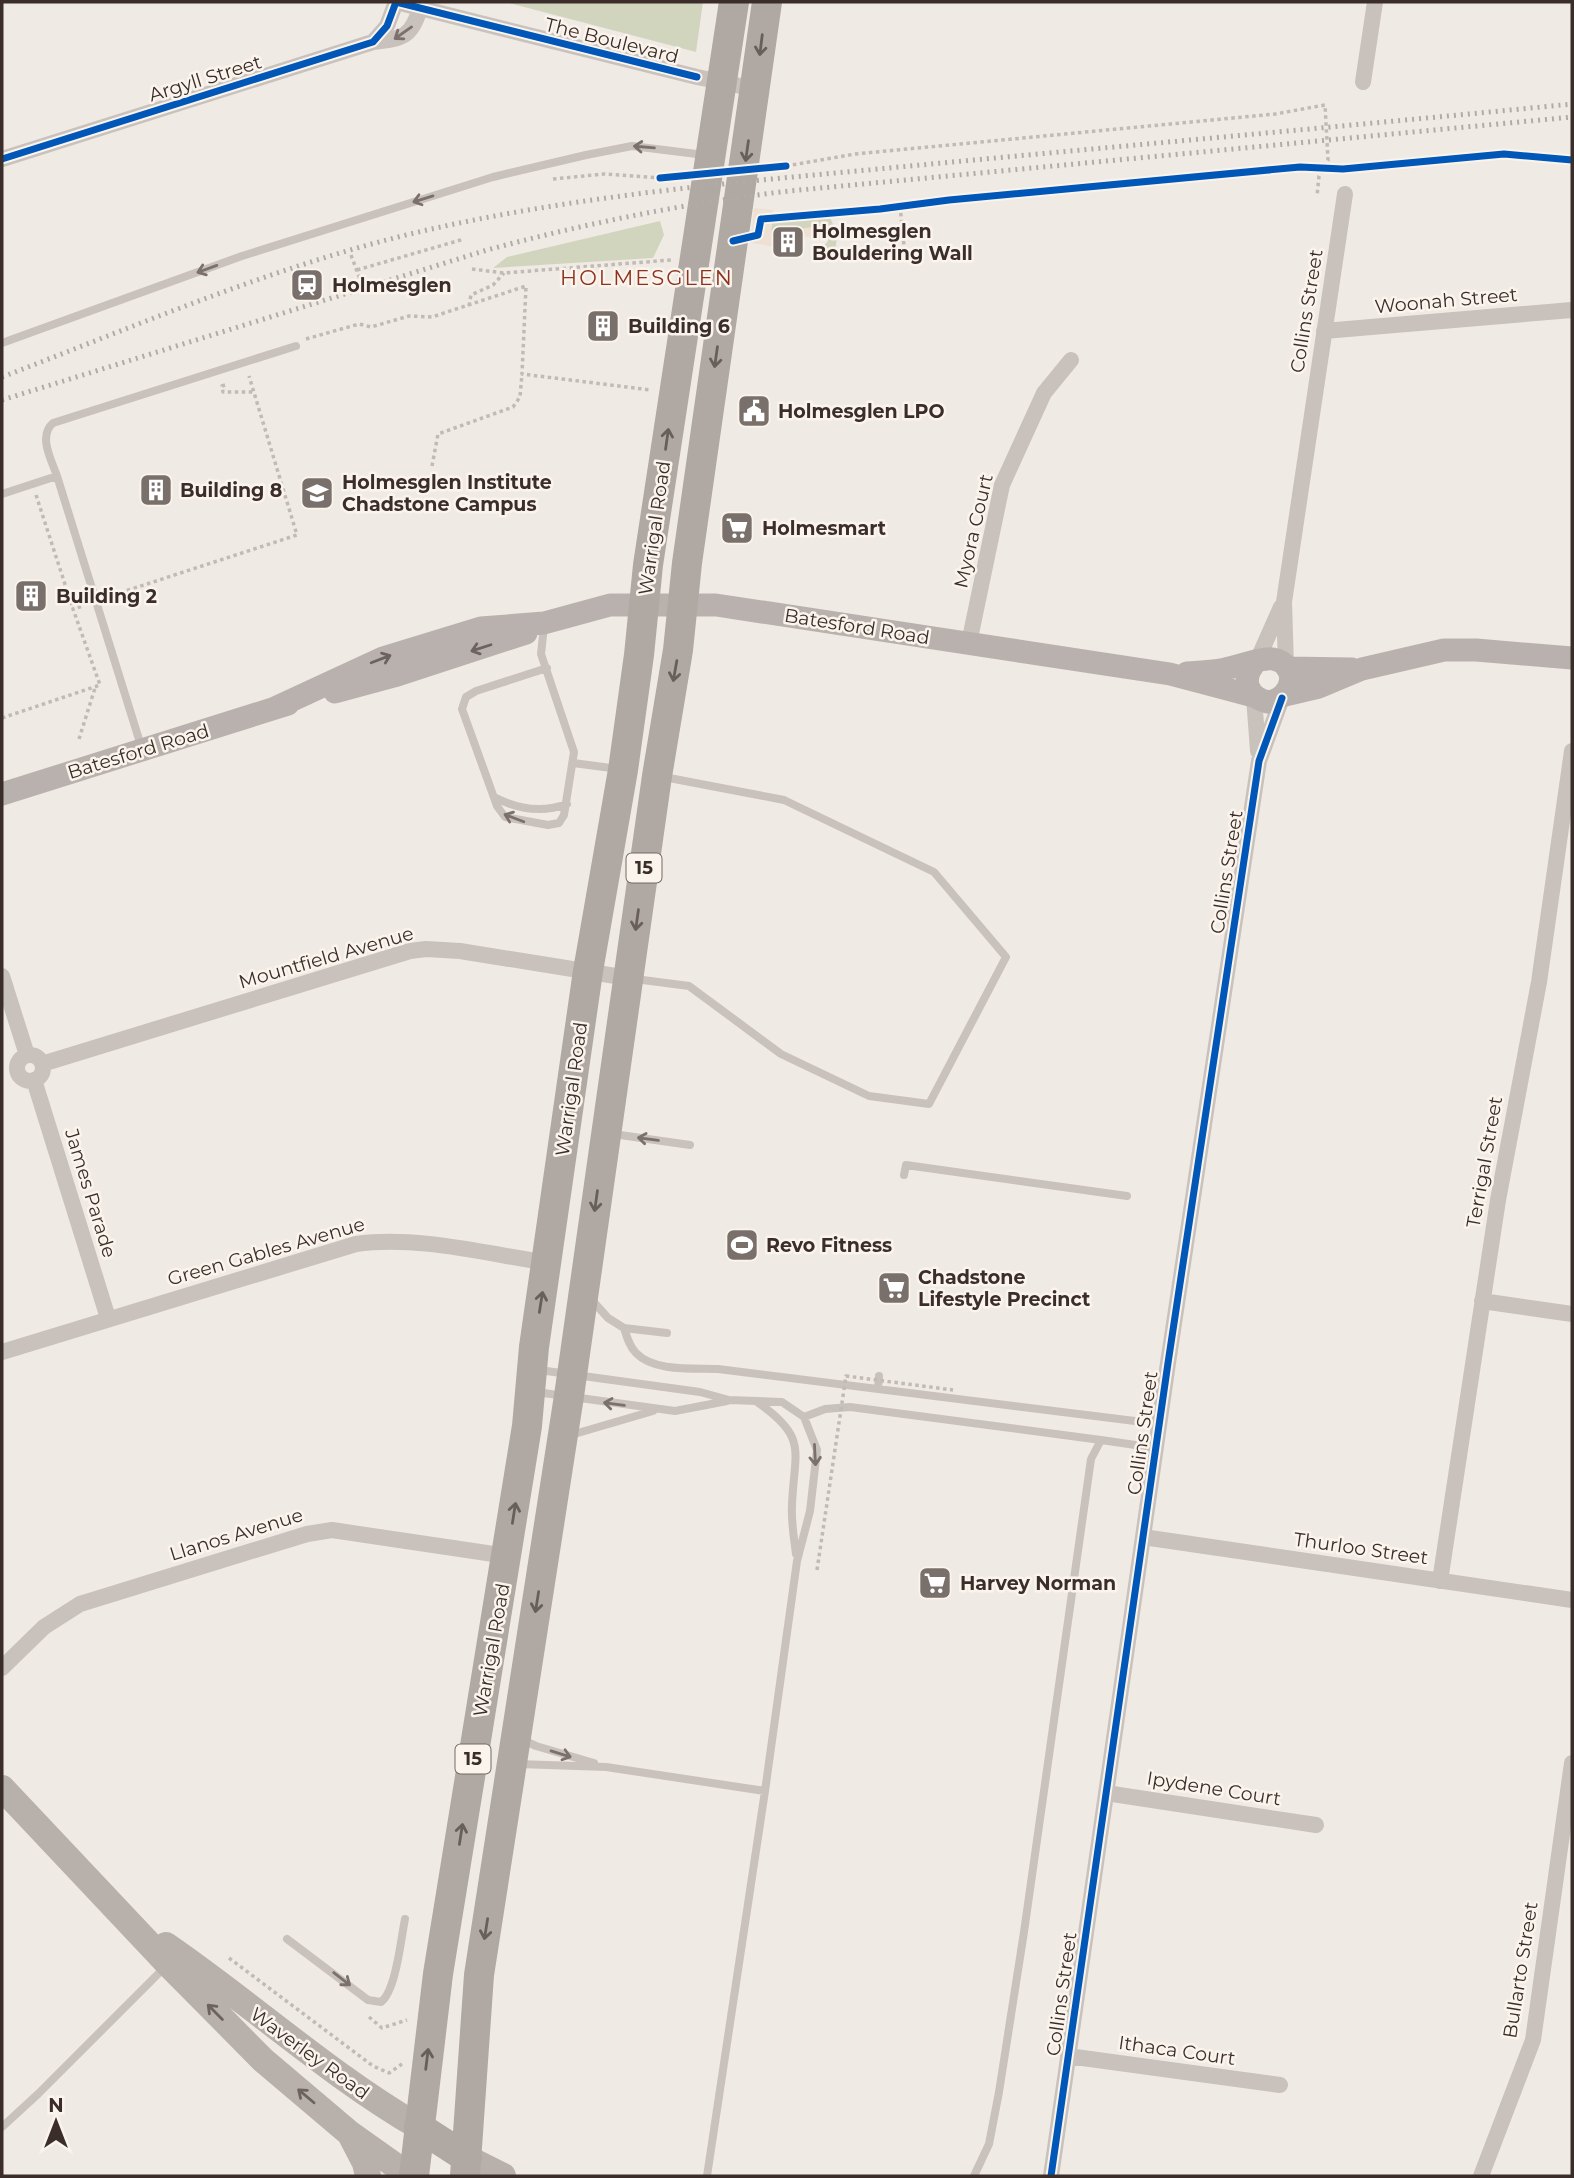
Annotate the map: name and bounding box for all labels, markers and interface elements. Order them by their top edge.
street label: The Boulevard [543,13,681,68]
one-way arrow [394,26,414,41]
one-way arrow [755,34,768,56]
street label: Argyll Street [146,50,265,107]
one-way arrow [740,139,753,162]
one-way arrow [633,140,655,153]
one-way arrow [412,193,434,206]
place label: Holmesglen Bouldering Wall [812,220,973,265]
building icon: Holmesglen Bouldering Wall [769,223,807,261]
street label: Collins Street [1285,247,1328,375]
one-way arrow [196,264,218,276]
district label: HOLMESGLEN [560,265,734,290]
station icon: Holmesglen [288,266,326,304]
place label: Holmesglen [332,274,452,297]
street label: Woonah Street [1374,283,1519,318]
building icon: Building 6 [584,307,622,345]
place label: Building 6 [628,315,730,338]
one-way arrow [709,345,722,368]
public building icon: Holmesglen LPO [735,392,773,430]
place label: Holmesglen LPO [778,400,945,423]
one-way arrow [661,428,674,451]
street label: Warrigal Road [634,459,675,597]
building icon: Building 8 [137,471,175,509]
place label: Holmesglen Institute Chadstone Campus [342,471,552,516]
street label: Myora Court [949,472,998,590]
school or university icon: Holmesglen Institute Chadstone Campus [298,474,336,512]
place label: Building 8 [180,479,282,502]
supermarket icon: Holmesmart [718,509,756,547]
place label: Holmesmart [762,517,886,540]
building icon: Building 2 [12,577,50,615]
place label: Building 2 [56,585,157,608]
street label: Batesford Road [783,604,931,649]
one-way arrow [470,642,492,655]
one-way arrow [370,652,392,665]
one-way arrow [667,659,681,682]
street label: Batesford Road [65,719,212,784]
street label: Collins Street [1205,808,1248,936]
one-way arrow [504,811,525,823]
road number: 15 [626,854,662,882]
one-way arrow [630,909,643,931]
street label: Mountfield Avenue [236,922,416,993]
street label: Warrigal Road [551,1020,592,1158]
street label: Terrigal Street [1462,1094,1507,1230]
street label: James Parade [60,1125,121,1260]
one-way arrow [637,1132,660,1145]
one-way arrow [589,1189,602,1211]
street label: Green Gables Avenue [165,1212,367,1291]
sports icon: Revo Fitness [723,1226,761,1264]
place label: Revo Fitness [766,1234,892,1257]
place label: Chadstone Lifestyle Precinct [918,1266,1090,1311]
supermarket icon: Chadstone Lifestyle Precinct [875,1269,913,1307]
one-way arrow [535,1291,548,1314]
street label: Collins Street [1122,1369,1163,1496]
one-way arrow [603,1397,626,1410]
one-way arrow [809,1443,822,1466]
one-way arrow [508,1502,521,1525]
street label: Llanos Avenue [167,1503,306,1566]
street label: Thurloo Street [1292,1528,1430,1569]
supermarket icon: Harvey Norman [916,1564,954,1602]
place label: Harvey Norman [960,1572,1116,1595]
street label: Warrigal Road [468,1581,515,1719]
one-way arrow [530,1590,543,1613]
road number: 15 [456,1744,490,1774]
one-way arrow [550,1748,572,1761]
street label: Ipydene Court [1145,1767,1283,1810]
one-way arrow [455,1824,468,1846]
street label: Bullarto Street [1498,1900,1543,2040]
one-way arrow [479,1917,492,1940]
street label: Collins Street [1041,1930,1082,2057]
one-way arrow [332,1972,351,1987]
one-way arrow [206,2003,223,2020]
street label: Waverley Road [246,2003,374,2104]
street label: Ithaca Court [1117,2031,1237,2070]
one-way arrow [421,2049,434,2071]
north arrow [21,2087,91,2157]
one-way arrow [297,2088,315,2104]
text: N [48,2094,64,2117]

